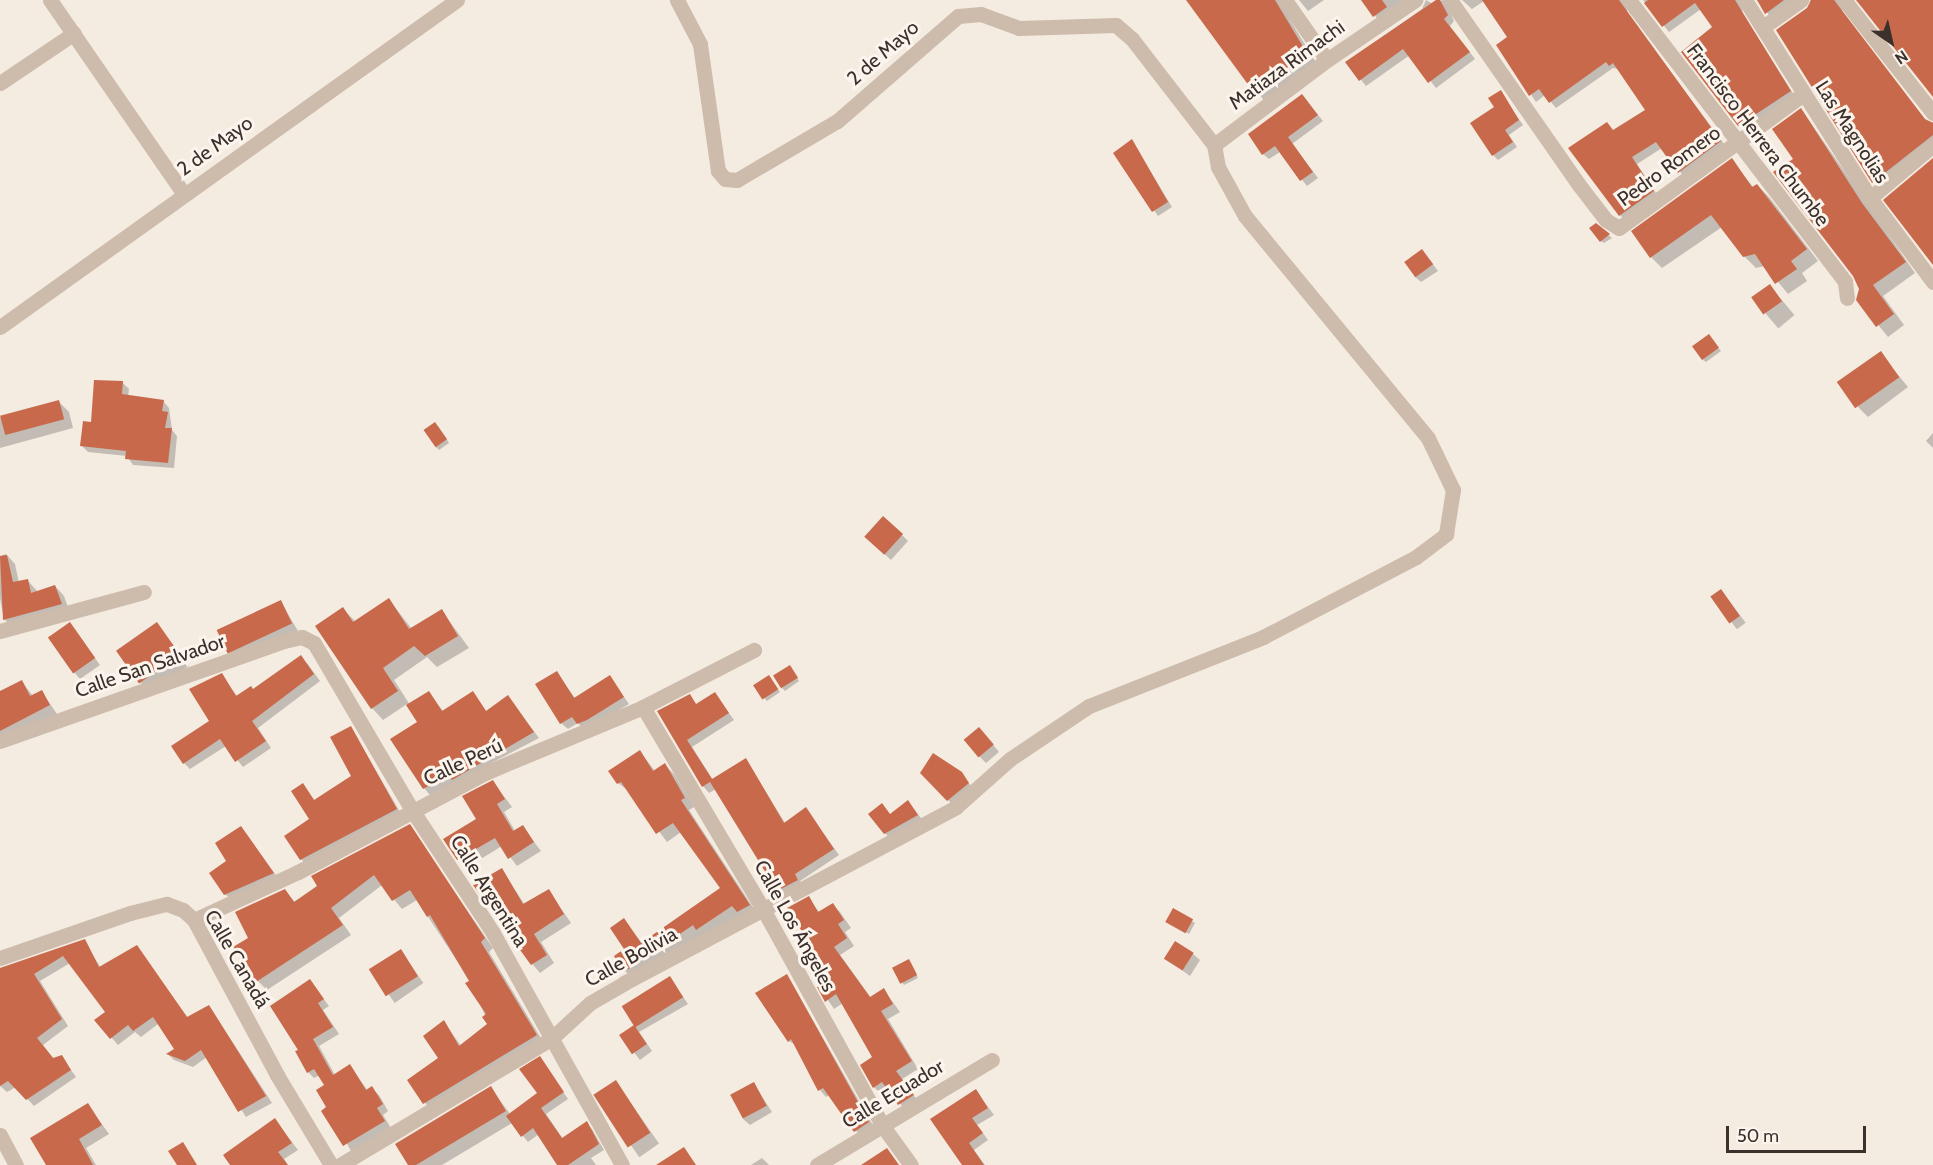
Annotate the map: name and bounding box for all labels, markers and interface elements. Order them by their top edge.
north arrow [1861,12,1921,72]
street label: 2 de Mayo [842,15,924,91]
street label: Matiaza Rimachi [1224,15,1350,115]
street label: Francisco Herrera Chumbe [1682,39,1834,231]
text: N [1891,46,1911,68]
street label: Las Magnolias [1810,76,1894,188]
street label: 2 de Mayo [173,111,257,181]
street label: Pedro Romero [1613,121,1725,211]
street label: Calle San Salvador [72,629,228,703]
street label: Calle Perú [420,733,506,791]
street label: Calle Argentina [445,831,533,951]
street label: Calle Los Ángeles [749,856,841,996]
street label: Calle Canadá [199,906,275,1012]
street label: Calle Bolivia [581,922,681,992]
street label: Calle Ecuador [838,1054,948,1134]
scale bar [1729,1114,1868,1152]
text: 50 m [1737,1125,1779,1147]

